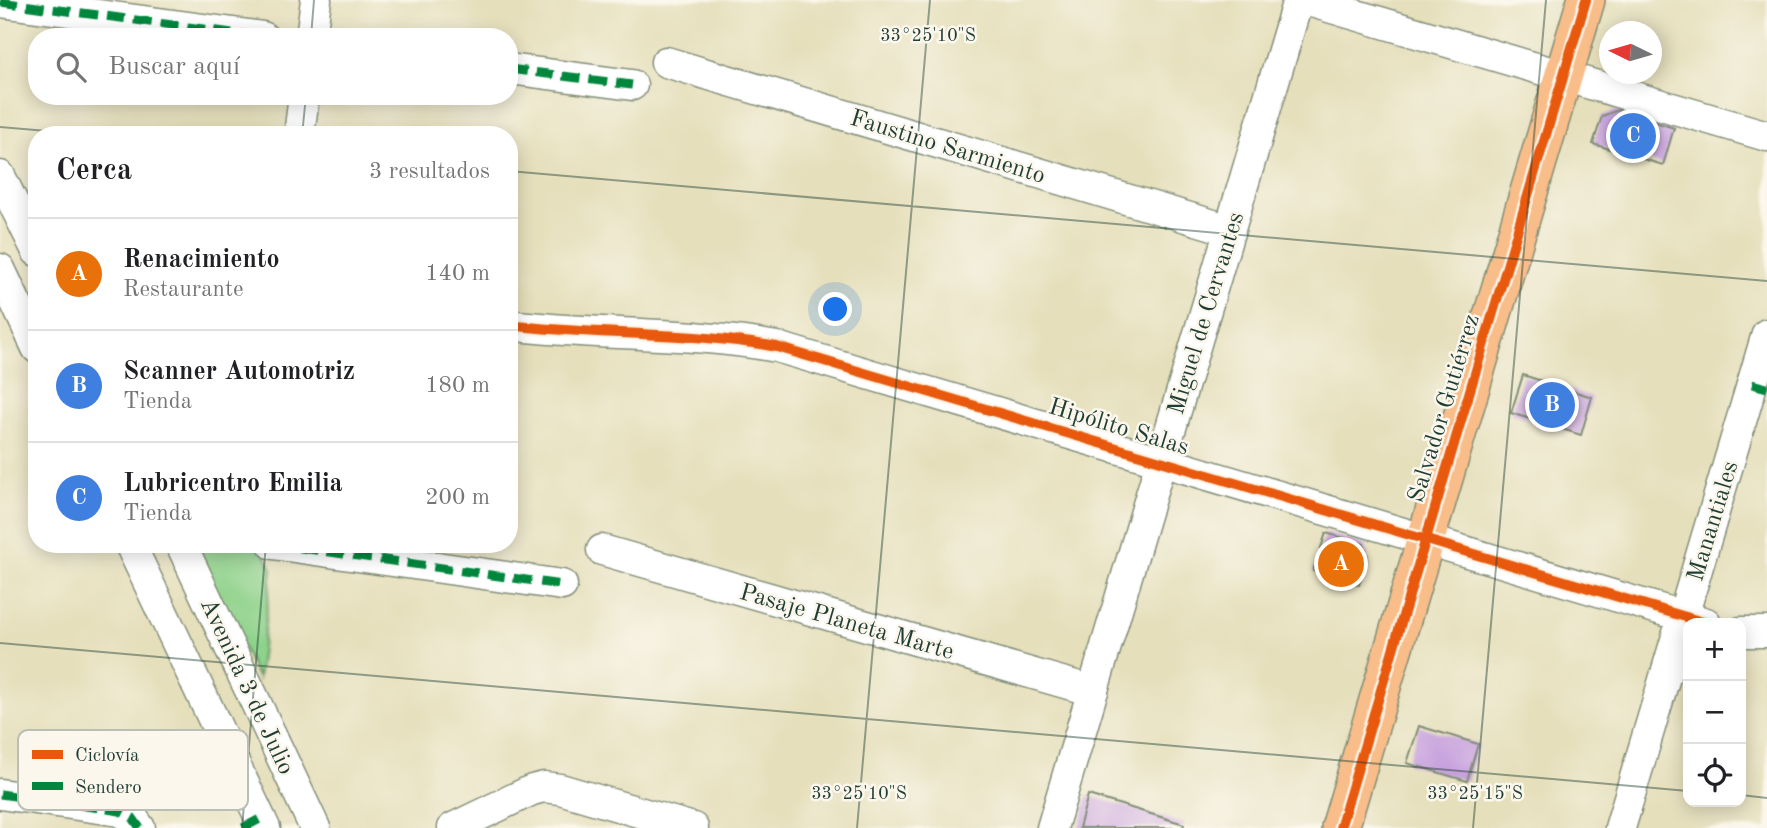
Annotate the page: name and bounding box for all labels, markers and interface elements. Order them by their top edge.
north arrow [1599,21,1662,84]
text: 33°25'10"S [880,27,976,45]
search box [28,28,518,105]
icon: search [52,48,90,86]
text: Buscar aquí [108,54,240,80]
street label: Faustino Sarmiento [847,107,1048,189]
pin: C [1610,110,1656,162]
text: Cerca [56,156,132,186]
text: 3 resultados [369,160,490,183]
street label: Miguel de Cervantes [1165,209,1249,418]
text: Renacimiento [123,247,280,273]
text: A [70,262,88,285]
text: 140 m [425,262,490,285]
text: Restaurante [123,278,244,301]
your location [818,292,852,326]
street label: Salvador Gutiérrez [1405,312,1485,505]
text: Scanner Automotriz [123,359,355,385]
text: B [71,374,87,397]
text: 180 m [425,374,490,397]
pin: B [1529,379,1575,431]
text: Tienda [123,390,192,413]
street label: Hipólito Salas [1045,395,1191,461]
street label: Manantiales [1684,459,1744,585]
text: Lubricentro Emilia [123,471,343,497]
text: C [71,486,87,509]
text: 200 m [425,486,490,509]
text: Tienda [123,502,192,525]
pin: A [1318,538,1364,590]
street label: Pasaje Planeta Marte [737,581,956,665]
street label: Avenida 3 de Julio [195,595,298,779]
map controls [1683,618,1746,807]
button: + [1683,618,1746,681]
button: − [1683,681,1746,744]
legend [18,730,248,810]
button: locate [1683,744,1746,807]
text: Ciclovía [75,747,140,766]
text: Sendero [75,779,142,798]
text: 33°25'10"S [811,785,907,803]
text: 33°25'15"S [1427,785,1523,803]

